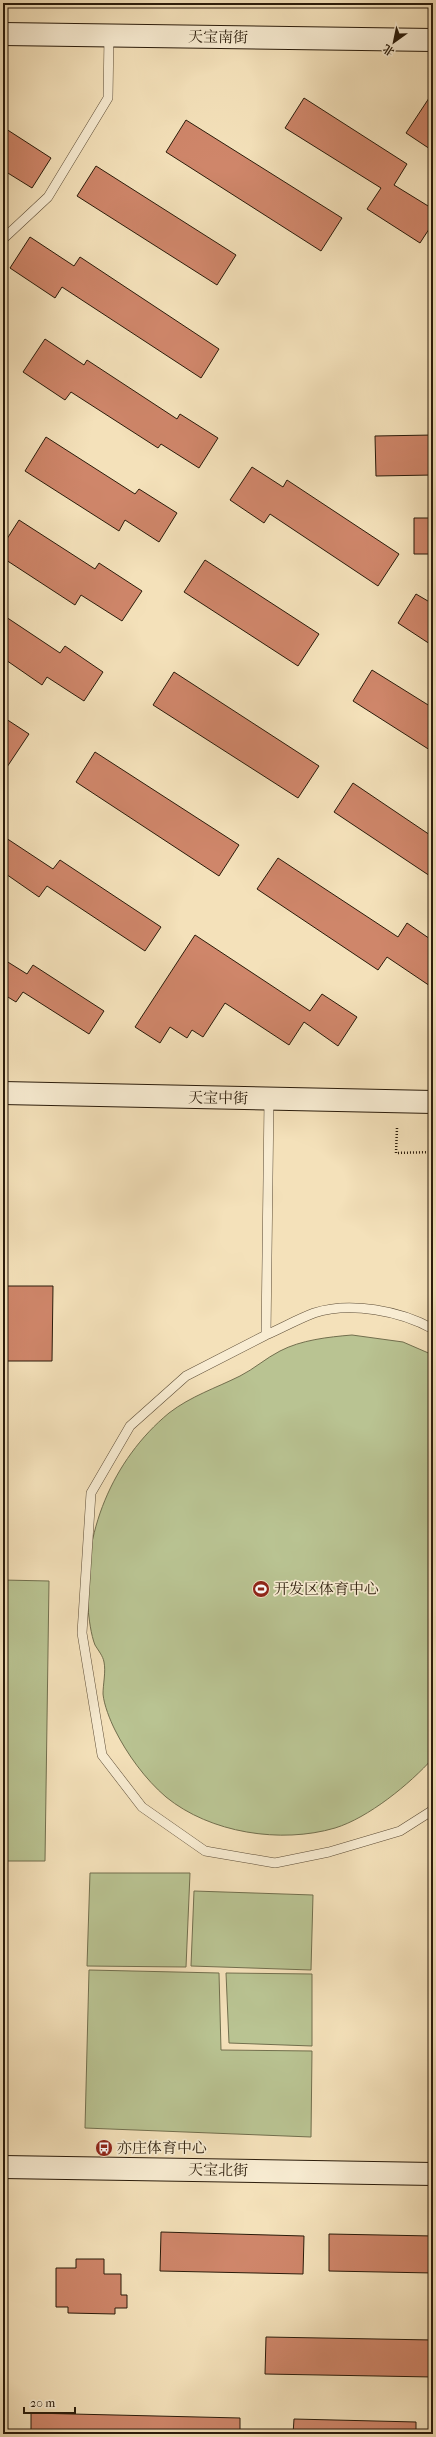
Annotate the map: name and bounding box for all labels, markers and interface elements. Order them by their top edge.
north arrow [374,22,414,62]
street label: 天宝南街 [188,27,248,47]
text: 北 [381,42,397,58]
street label: 天宝中街 [188,1088,248,1108]
sports icon: 开发区体育中心 [251,1579,271,1599]
place label: 开发区体育中心 [274,1580,379,1598]
bus stop icon: 亦庄体育中心 [94,2138,114,2158]
place label: 亦庄体育中心 [117,2139,207,2157]
street label: 天宝北街 [188,2160,248,2180]
scale bar [24,2389,75,2415]
text: 20 m [30,2396,55,2410]

